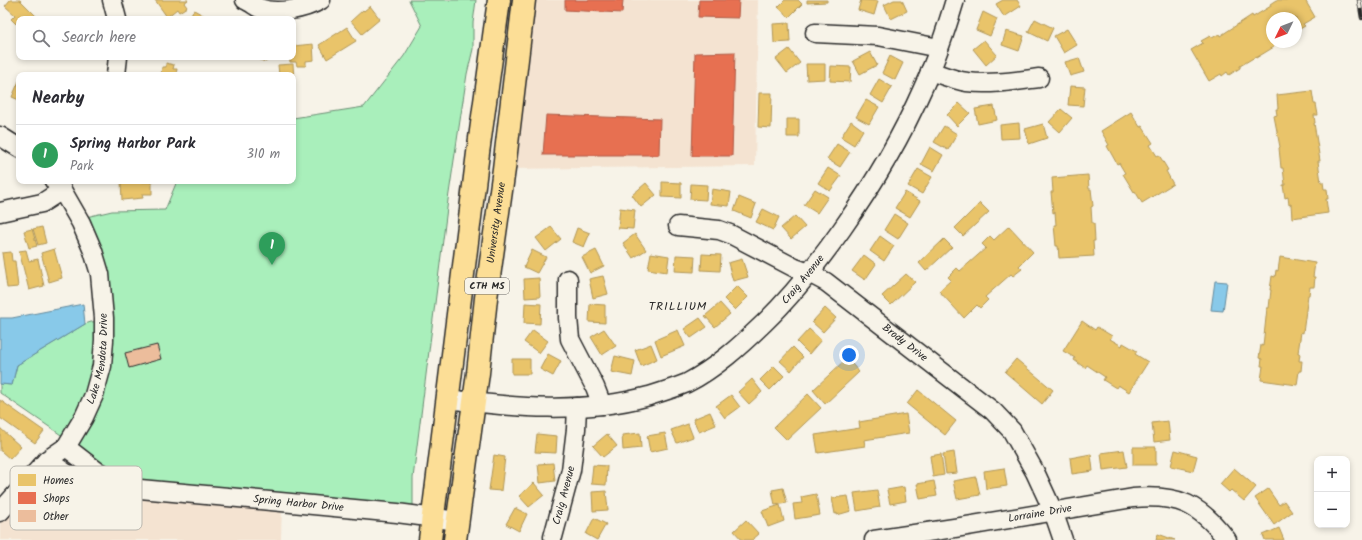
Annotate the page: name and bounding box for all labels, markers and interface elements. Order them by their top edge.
north arrow [1266,12,1302,48]
search box [16,16,296,60]
text: Search here [62,26,136,50]
icon: search [30,27,52,49]
text: Nearby [32,85,84,112]
text: Spring Harbor Park [70,132,195,156]
text: 1 [43,144,47,165]
text: 310 m [246,144,280,165]
text: Park [70,156,94,177]
street label: University Avenue [482,181,511,265]
pin: 1 [259,232,285,265]
street label: Craig Avenue [777,251,829,309]
road number: CTH MS [465,278,509,294]
district label: TRILLIUM [649,297,707,316]
street label: Lake Mendota Drive [82,312,113,407]
street label: Brody Drive [878,319,932,366]
your location [839,345,859,365]
map controls [1314,456,1350,528]
button: + [1314,456,1350,492]
street label: Craig Avenue [548,465,580,527]
legend [10,466,142,530]
text: Homes [43,472,74,490]
text: Shops [43,490,70,508]
street label: Spring Harbor Drive [252,490,345,517]
button: − [1314,492,1350,528]
street label: Lorraine Drive [1007,499,1073,528]
text: Other [43,508,70,526]

